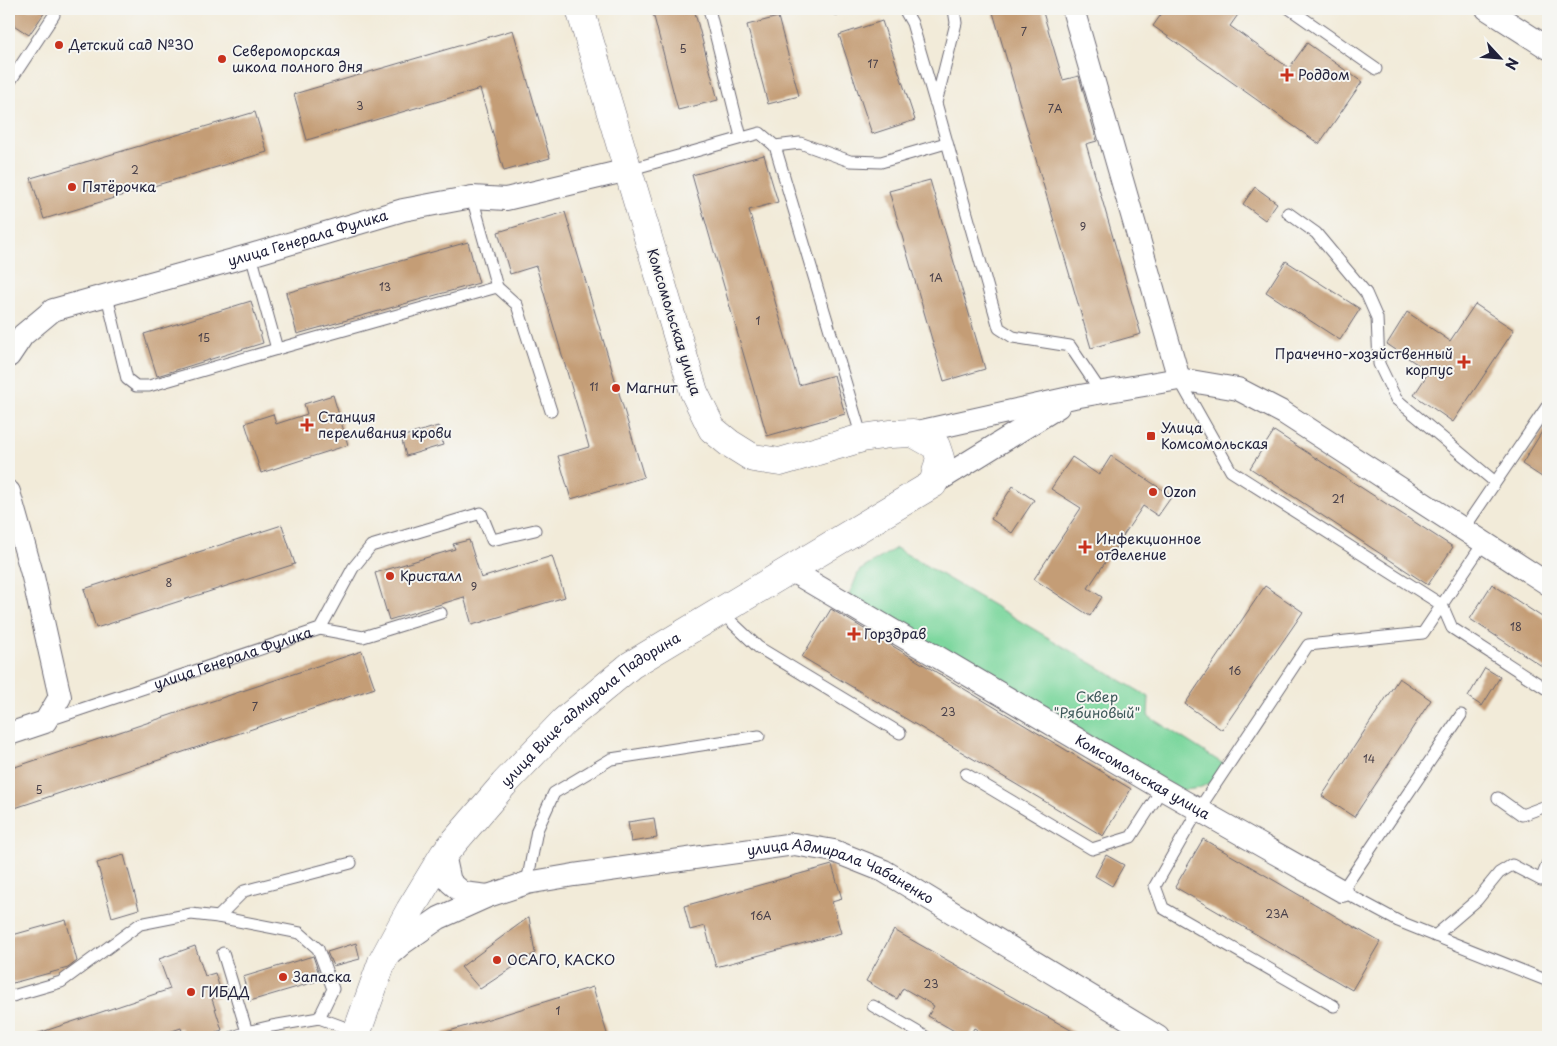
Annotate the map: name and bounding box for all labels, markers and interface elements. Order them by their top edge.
house number: 7 [1021,23,1027,40]
north arrow [1474,32,1524,82]
place label: Детский сад №30 [68,34,194,55]
marker: Детский сад №30 [53,39,65,51]
place label: Североморская школа полного дня [232,40,363,77]
house number: 5 [679,40,687,57]
marker: Североморская школа полного дня [216,53,228,65]
text: N [1500,54,1524,74]
house number: 17 [868,55,879,72]
place label: Роддом [1298,64,1350,85]
marker: Роддом [1280,68,1294,82]
house number: 3 [356,97,364,114]
house number: 7А [1048,100,1063,117]
house number: 2 [131,161,139,178]
place label: Пятёрочка [82,176,156,197]
marker: Пятёрочка [66,181,78,193]
street label: улица Генерала Фулика [225,204,390,271]
house number: 9 [1080,218,1086,235]
street label: Комсомольская улица [642,246,707,398]
house number: 1А [929,269,943,286]
house number: 13 [379,278,391,295]
house number: 1 [756,312,761,329]
house number: 15 [198,329,210,346]
place label: Прачечно-хозяйственный корпус [1275,343,1453,380]
marker: Прачечно-хозяйственный корпус [1457,355,1471,369]
place label: Магнит [626,377,678,398]
house number: 11 [589,378,599,395]
marker: Магнит [610,382,622,394]
place label: Станция переливания крови [318,406,452,443]
place label: Улица Комсомольская [1161,417,1268,454]
marker: Станция переливания крови [300,418,314,432]
marker: Улица Комсомольская [1145,430,1157,442]
place label: Ozon [1163,481,1196,502]
marker: Ozon [1147,486,1159,498]
house number: 21 [1332,490,1344,507]
place label: Инфекционное отделение [1096,528,1201,565]
marker: Инфекционное отделение [1078,540,1092,554]
place label: Кристалл [400,565,462,586]
marker: Кристалл [384,570,396,582]
house number: 8 [166,574,173,591]
house number: 9 [471,578,477,595]
house number: 18 [1510,618,1522,635]
street label: улица Генерала Фулика [151,621,315,694]
place label: Горздрав [864,623,926,644]
street label: улица Вице-адмирала Падорина [496,627,684,791]
marker: Горздрав [848,628,860,640]
house number: 16 [1229,662,1242,679]
park label: Сквер "Рябиновый" [1054,686,1140,723]
house number: 7 [252,698,258,715]
house number: 23 [941,703,955,720]
street label: Комсомольская улица [1072,729,1214,824]
house number: 14 [1363,750,1375,767]
house number: 5 [35,781,43,798]
street label: улица Адмирала Чабаненко [746,833,938,909]
house number: 23А [1265,905,1289,922]
house number: 16А [750,907,772,924]
place label: ОСАГО, КАСКО [507,949,615,970]
marker: ОСАГО, КАСКО [491,954,503,966]
place label: Запаска [293,966,352,987]
marker: Запаска [277,971,289,983]
house number: 23 [924,975,938,992]
place label: ГИБДД [201,981,250,1002]
marker: ГИБДД [185,986,197,998]
house number: 1 [556,1002,561,1019]

